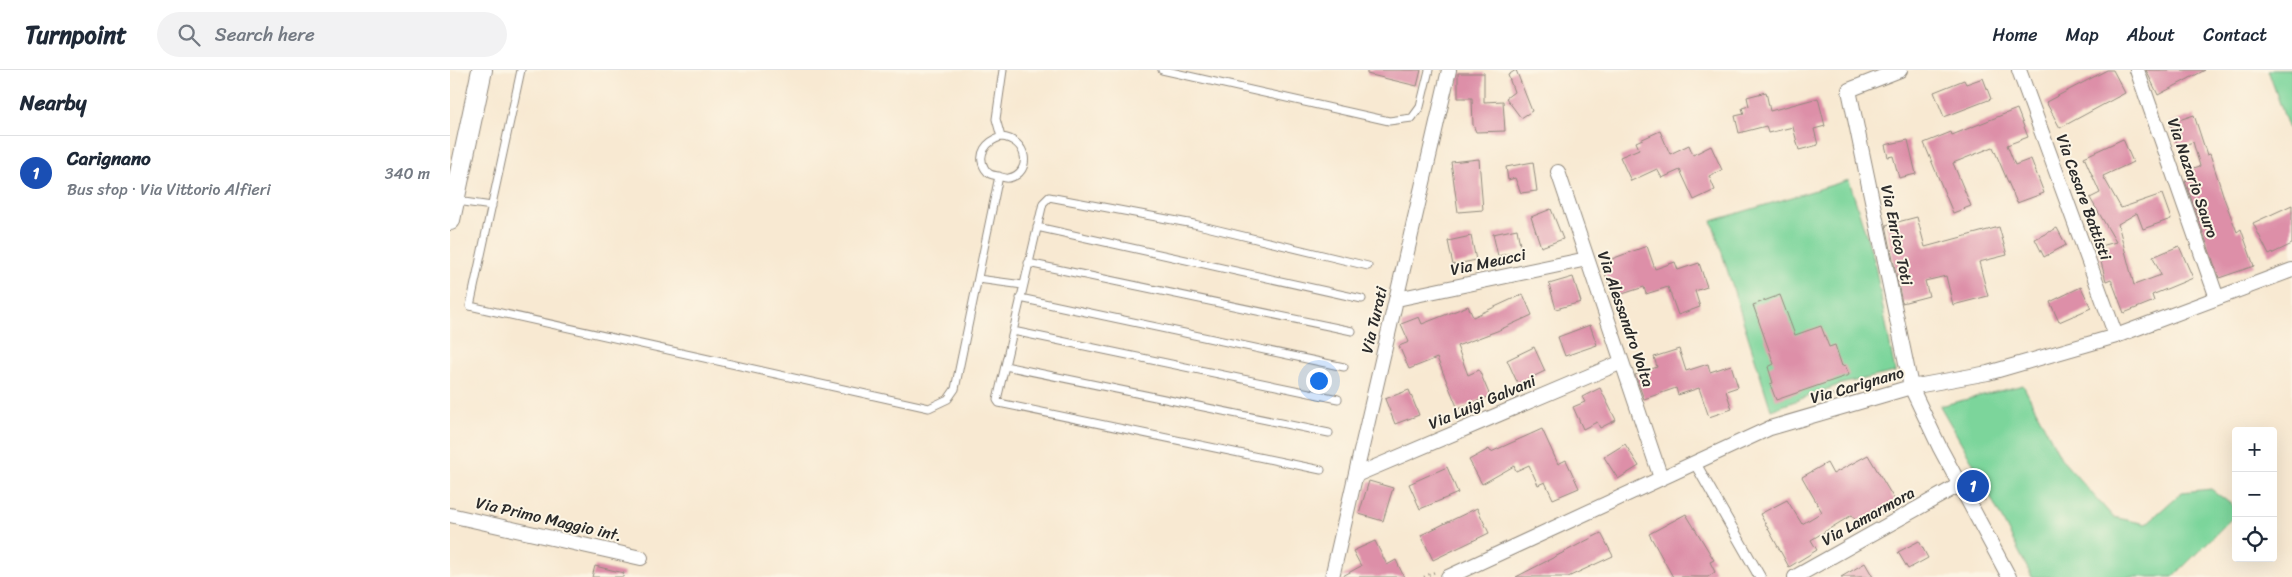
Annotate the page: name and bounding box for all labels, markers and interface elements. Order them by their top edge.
search box [157,12,507,57]
text: Turnpoint [25,14,127,56]
text: Search here [215,18,315,51]
text: Home [1993,19,2038,51]
text: Map [2066,19,2099,51]
text: About [2127,19,2175,51]
text: Contact [2203,19,2267,51]
icon: search [175,21,203,49]
text: Nearby [20,84,86,122]
street label: Via Nazario Sauro [2159,114,2227,242]
street label: Via Cesare Battisti [2048,130,2121,265]
text: Carignano [67,142,151,175]
text: 1 [33,159,39,188]
text: 340 m [385,159,430,188]
text: Bus stop · Via Vittorio Alfieri [67,175,271,204]
street label: Via Enrico Toti [1872,182,1922,288]
street label: Via Meucci [1448,240,1529,284]
street label: Via Alessandro Volta [1589,247,1663,391]
street label: Via Turati [1352,283,1396,356]
street label: Via Carignano [1807,358,1907,412]
street label: Via Luigi Galvani [1424,366,1541,438]
your location [1306,368,1332,394]
map controls [2232,427,2277,562]
button: + [2232,427,2277,472]
pin: 1 [1957,467,1989,505]
button: − [2232,472,2277,517]
street label: Via Lamarmora [1816,478,1920,554]
street label: Via Primo Maggio int. [473,488,625,550]
button: locate [2232,517,2277,562]

